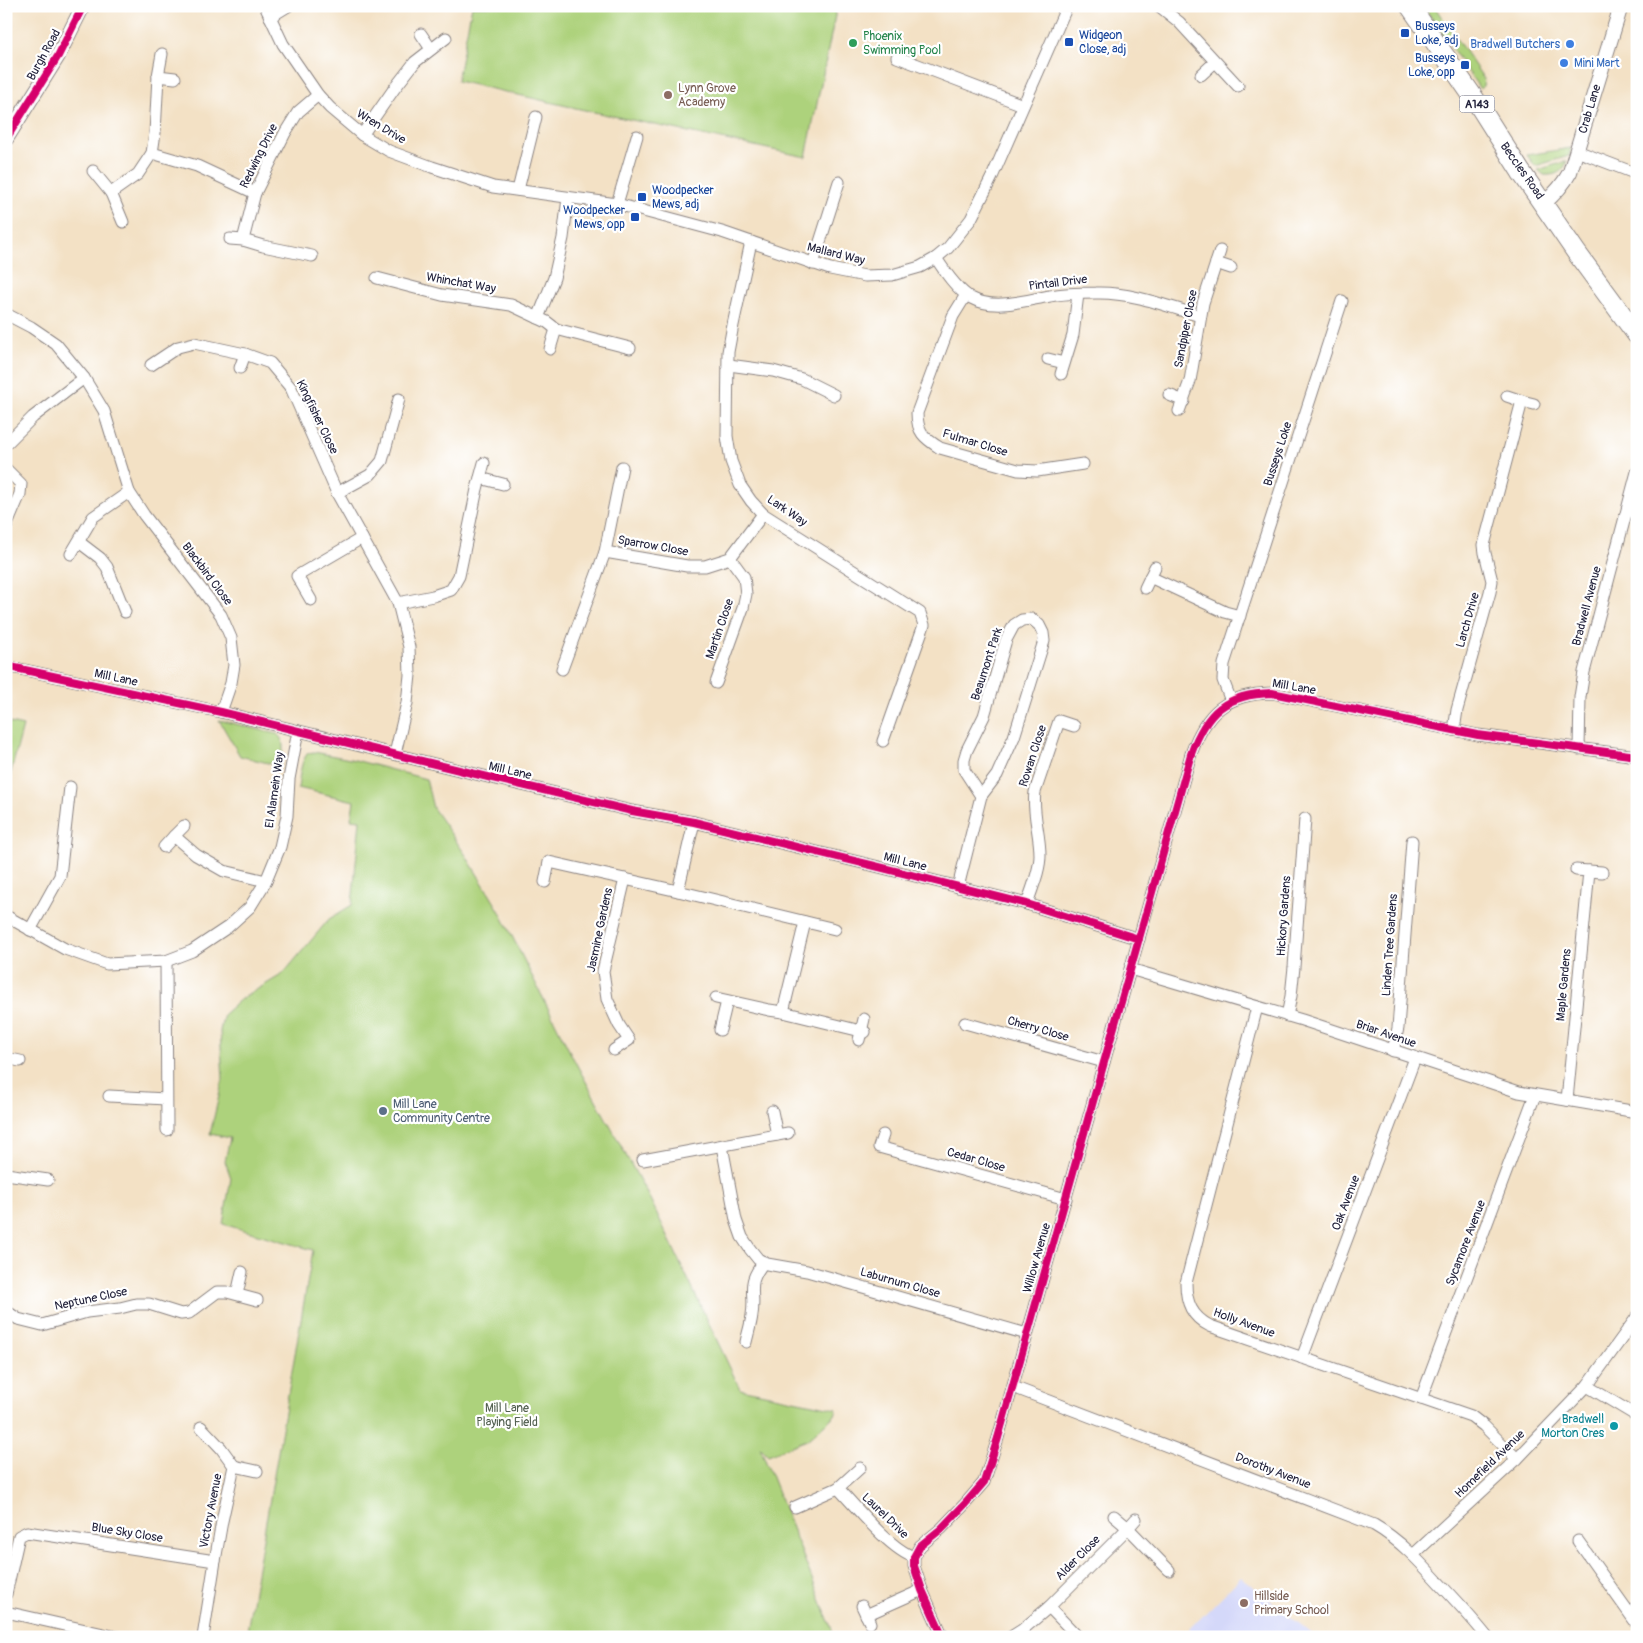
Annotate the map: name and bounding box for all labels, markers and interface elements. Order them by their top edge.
place label: Busseys Loke, adj [1415,19,1459,48]
street label: Burgh Road [24,27,64,83]
marker: Busseys Loke, adj [1399,27,1411,39]
place label: Widgeon Close, adj [1079,28,1126,57]
place label: Phoenix Swimming Pool [863,29,941,58]
marker: Widgeon Close, adj [1063,36,1075,48]
marker: Phoenix Swimming Pool [847,37,859,49]
place label: Bradwell Butchers [1470,37,1561,52]
marker: Bradwell Butchers [1564,38,1576,50]
place label: Busseys Loke, opp [1408,51,1456,80]
place label: Mini Mart [1574,56,1620,71]
marker: Mini Mart [1558,57,1570,69]
marker: Busseys Loke, opp [1459,59,1471,71]
place label: Lynn Grove Academy [678,81,736,110]
street label: Crab Lane [1575,83,1605,135]
marker: Lynn Grove Academy [662,89,674,101]
road number: A143 [1460,96,1494,112]
street label: Wren Drive [354,106,408,148]
street label: Redwing Drive [237,121,281,191]
street label: Beccles Road [1497,139,1547,203]
place label: Woodpecker Mews, adj [652,183,715,212]
marker: Woodpecker Mews, adj [636,191,648,203]
place label: Woodpecker Mews, opp [563,203,626,232]
marker: Woodpecker Mews, opp [629,211,641,223]
street label: Mallard Way [806,240,866,268]
street label: Whinchat Way [425,270,497,296]
street label: Pintail Drive [1028,272,1088,294]
street label: Sandpiper Close [1171,289,1201,369]
street label: Kingfisher Close [293,377,342,457]
street label: Busseys Loke [1261,420,1295,488]
street label: Fulmar Close [941,426,1009,460]
street label: Lark Way [764,492,810,530]
street label: Sparrow Close [616,532,690,560]
street label: Blackbird Close [178,540,236,608]
street label: Bradwell Avenue [1569,564,1605,647]
street label: Larch Drive [1453,591,1483,649]
street label: Martin Close [703,597,737,661]
street label: Beaumont Park [968,626,1006,702]
street label: Mill Lane [93,666,139,690]
street label: Mill Lane [1271,676,1317,698]
street label: Rowan Close [1016,723,1050,789]
street label: El Alamein Way [262,751,288,829]
street label: Mill Lane [487,759,533,783]
street label: Mill Lane [882,849,928,875]
street label: Hickory Gardens [1274,875,1294,957]
street label: Jasmine Gardens [584,886,616,974]
street label: Linden Tree Gardens [1379,893,1401,997]
street label: Maple Gardens [1553,948,1575,1022]
street label: Cherry Close [1006,1013,1071,1045]
street label: Briar Avenue [1354,1017,1418,1051]
place label: Mill Lane Community Centre [393,1097,490,1126]
marker: Mill Lane Community Centre [377,1105,389,1117]
street label: Cedar Close [945,1145,1007,1175]
street label: Oak Avenue [1329,1173,1363,1233]
street label: Sycamore Avenue [1443,1198,1489,1288]
street label: Willow Avenue [1020,1221,1054,1295]
street label: Laburnum Close [858,1264,942,1302]
street label: Neptune Close [53,1284,129,1314]
street label: Holly Avenue [1211,1305,1277,1341]
park label: Mill Lane Playing Field [476,1401,538,1430]
place label: Bradwell Morton Cres [1541,1412,1605,1441]
marker: Bradwell Morton Cres [1608,1420,1620,1432]
street label: Homefield Avenue [1452,1427,1528,1501]
street label: Dorothy Avenue [1233,1450,1313,1492]
street label: Victory Avenue [196,1472,226,1550]
street label: Laurel Drive [859,1490,912,1542]
street label: Blue Sky Close [90,1520,164,1546]
street label: Alder Close [1052,1532,1104,1584]
place label: Hillside Primary School [1254,1589,1329,1618]
marker: Hillside Primary School [1238,1597,1250,1609]

